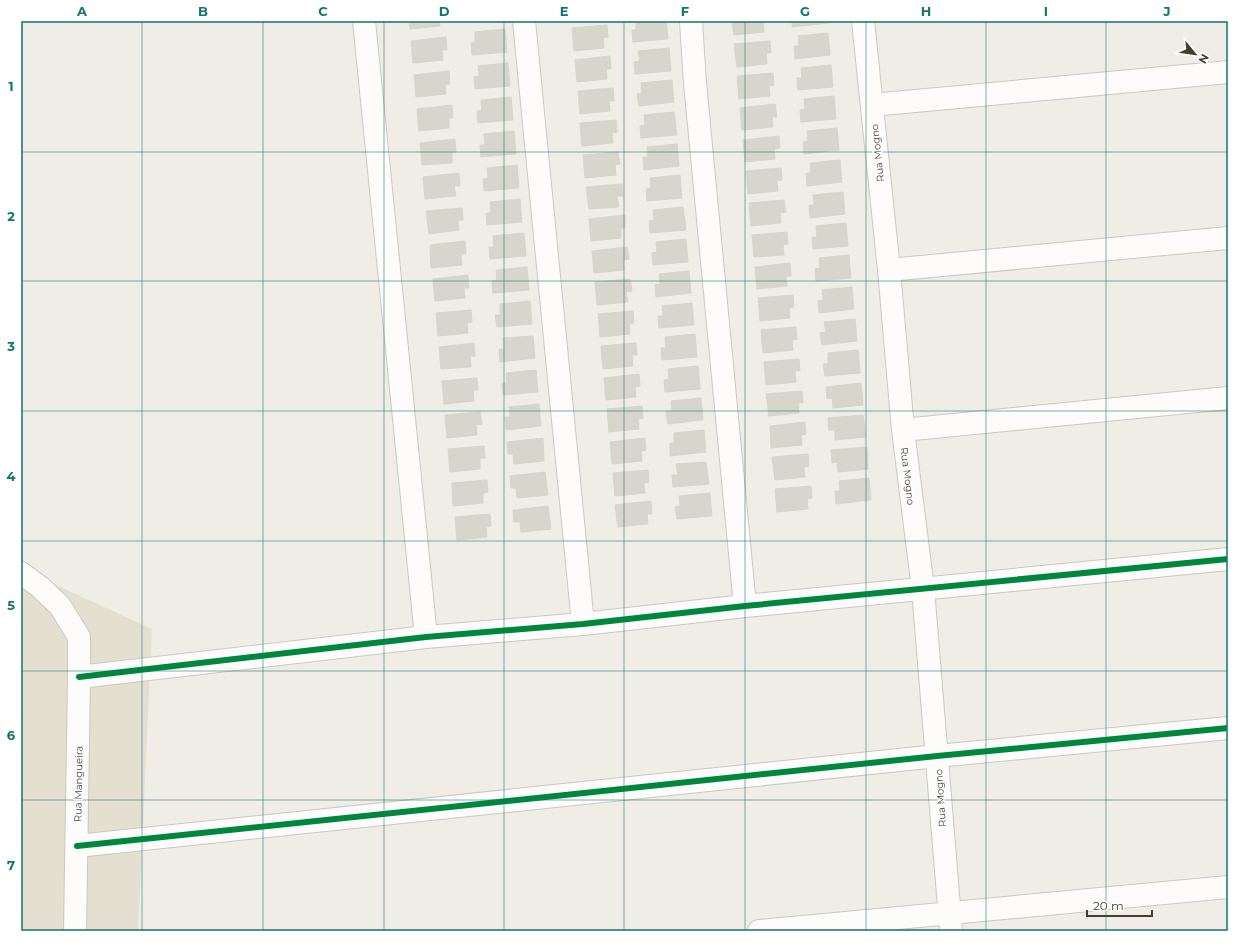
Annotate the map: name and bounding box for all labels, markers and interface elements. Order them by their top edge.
text: A [76,3,88,19]
text: B [198,3,208,19]
text: C [318,3,328,19]
text: D [439,3,450,19]
text: E [560,3,569,19]
text: F [681,3,689,19]
text: G [800,3,810,19]
text: H [921,3,931,19]
text: I [1044,3,1048,19]
text: J [1162,3,1171,19]
north arrow [1175,34,1215,74]
text: N [1195,52,1212,66]
text: 1 [8,78,14,94]
street label: Rua Mogno [868,123,887,183]
text: 2 [7,208,15,224]
text: 3 [6,338,15,354]
street label: Rua Mogno [898,446,917,506]
text: 4 [7,468,16,484]
text: 5 [7,597,15,613]
text: 6 [7,727,16,743]
street label: Rua Mangueira [71,746,86,822]
street label: Rua Mogno [932,768,949,827]
text: 7 [7,857,15,873]
scale bar [1087,892,1152,918]
text: 20 m [1093,898,1124,913]

